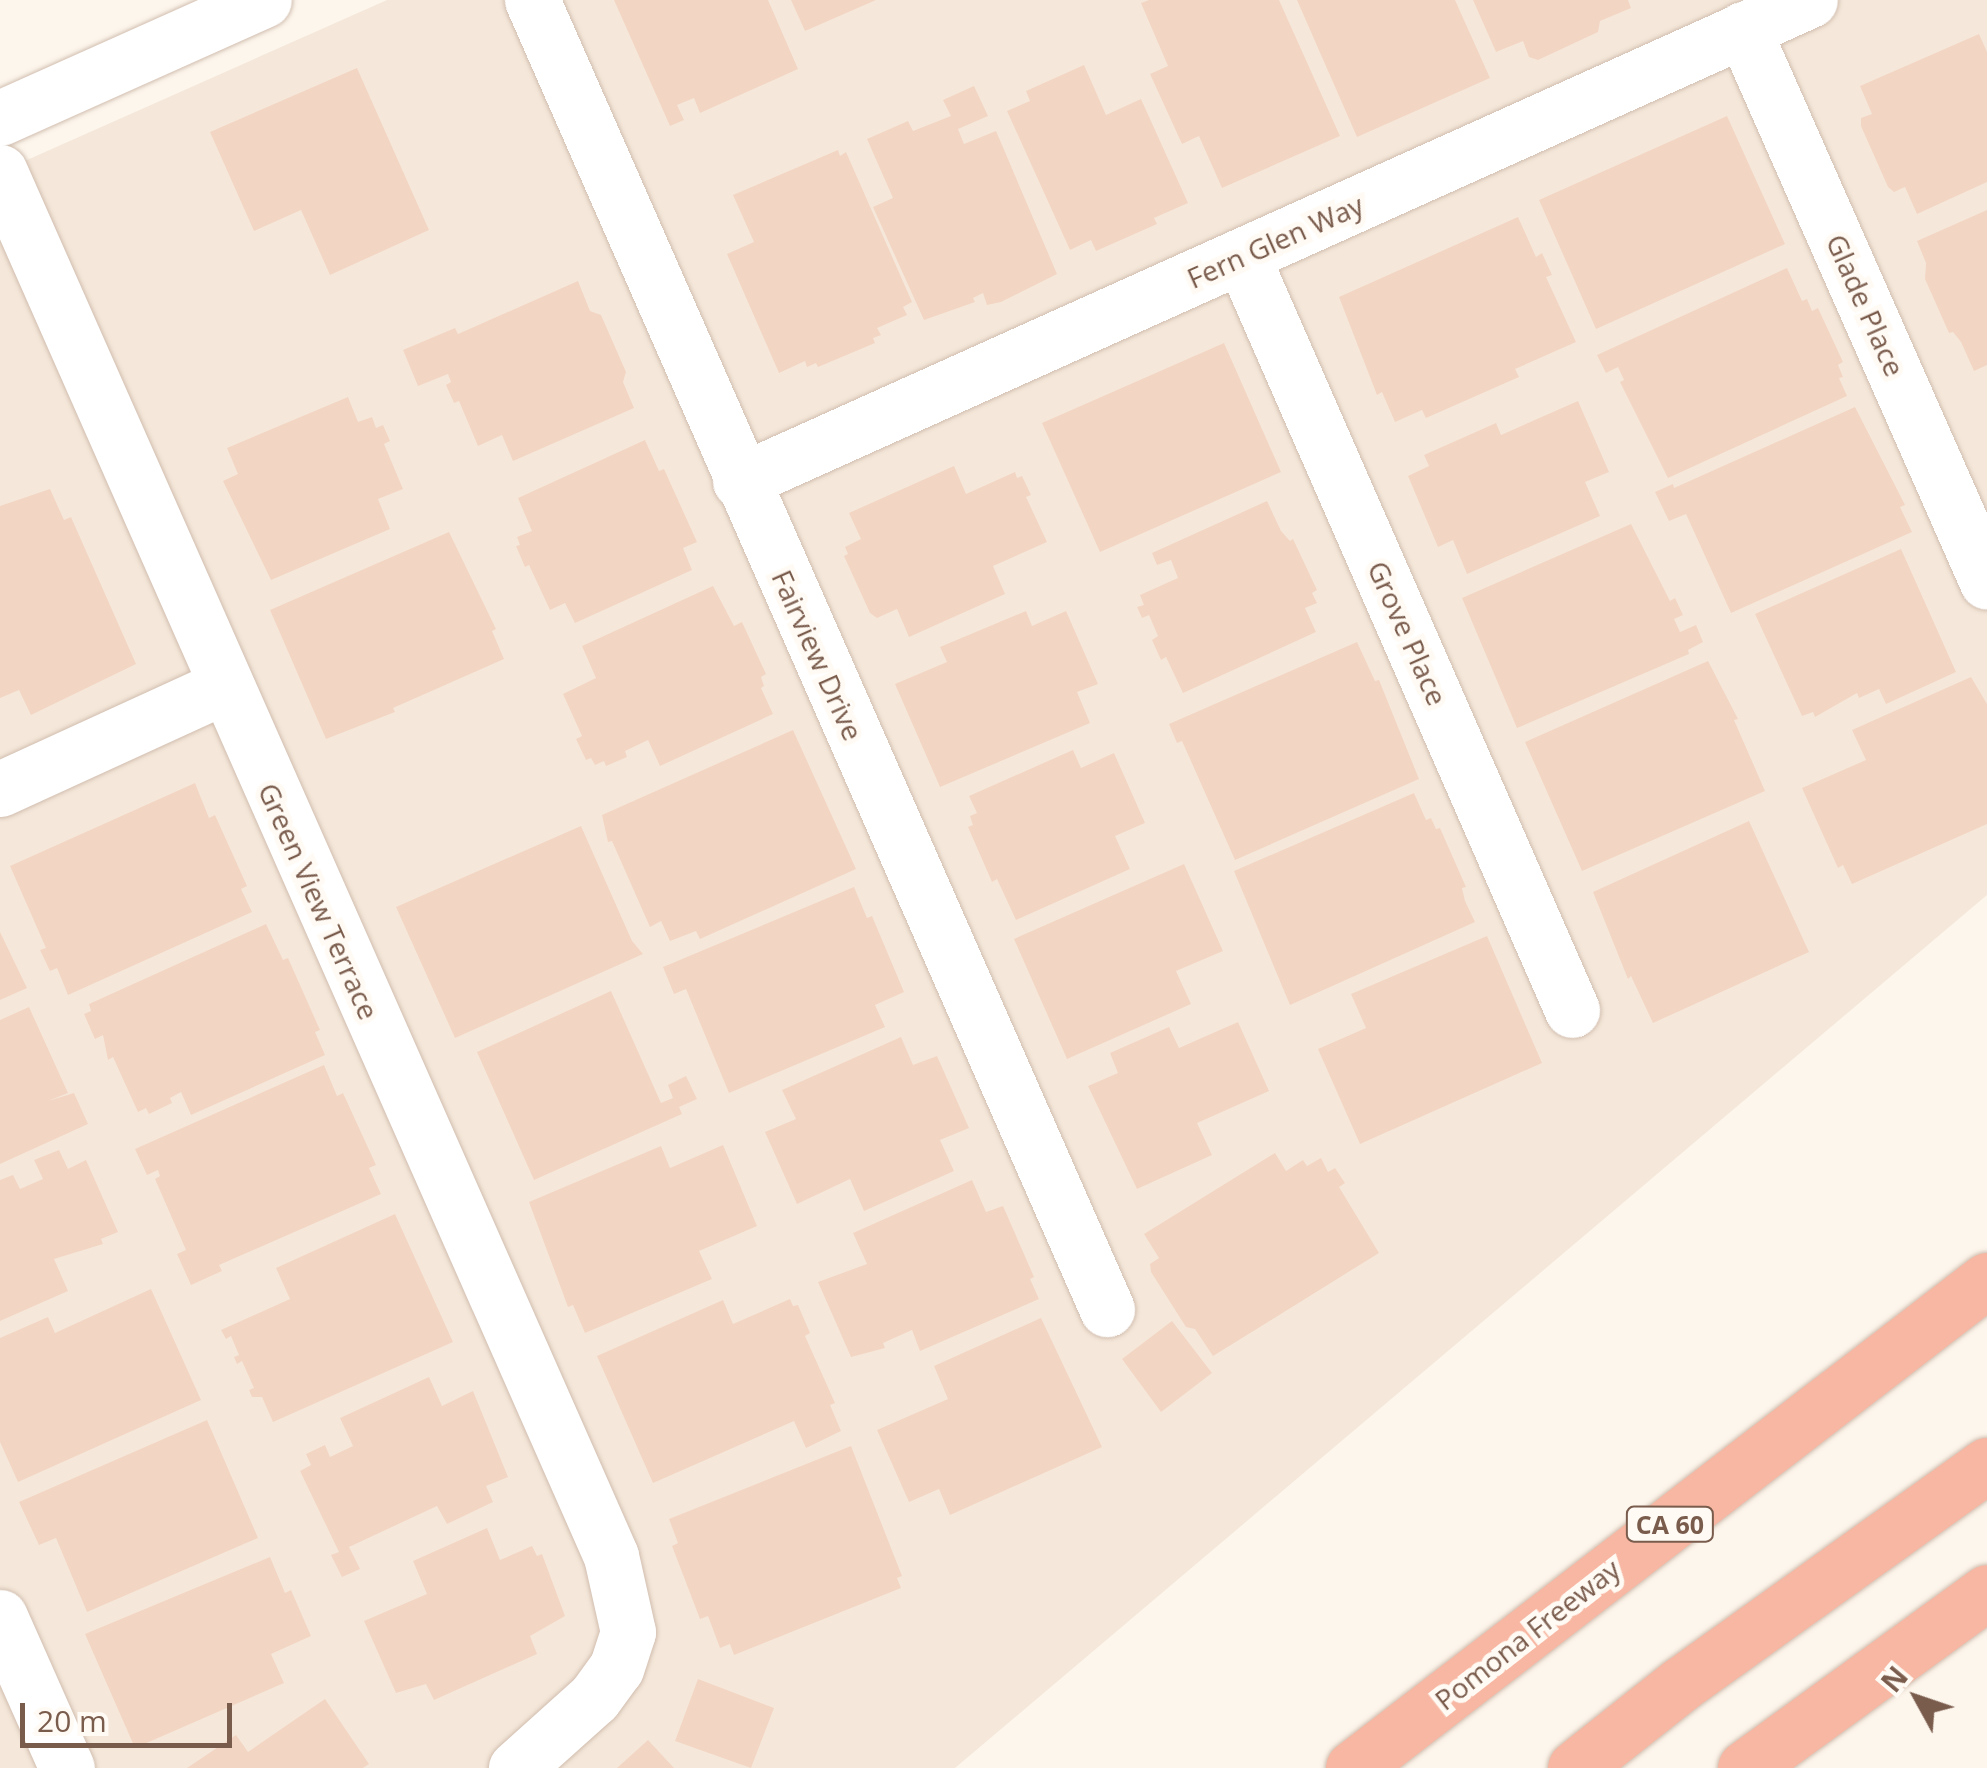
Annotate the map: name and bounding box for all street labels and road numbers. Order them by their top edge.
street label: Fern Glen Way [1182,187,1368,295]
street label: Glade Place [1820,229,1912,381]
street label: Grove Place [1361,556,1455,710]
street label: Fairview Drive [765,565,871,745]
street label: Green View Terrace [252,778,386,1024]
road number: CA 60 [1625,1504,1715,1544]
street label: Pomona Freeway [1428,1551,1626,1717]

